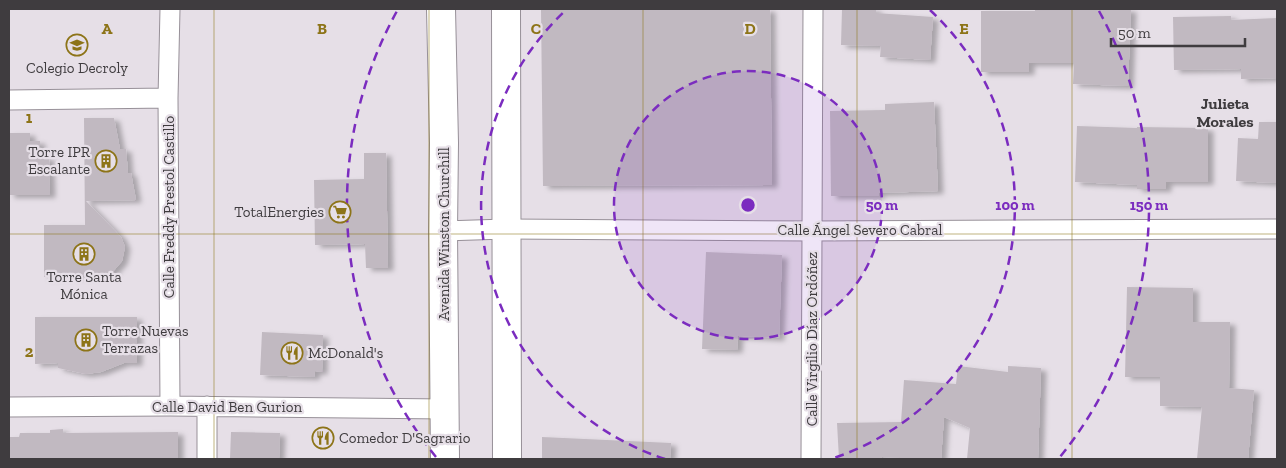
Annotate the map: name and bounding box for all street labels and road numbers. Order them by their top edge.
street label: Calle Freddy Prestol Castillo [160,116,178,298]
street label: Avenida Winston Churchill [435,147,453,321]
street label: Calle Ángel Severo Cabral [778,221,943,239]
street label: Calle Virgilio Díaz Ordóñez [803,252,821,426]
street label: Calle David Ben Gurion [152,398,302,416]

